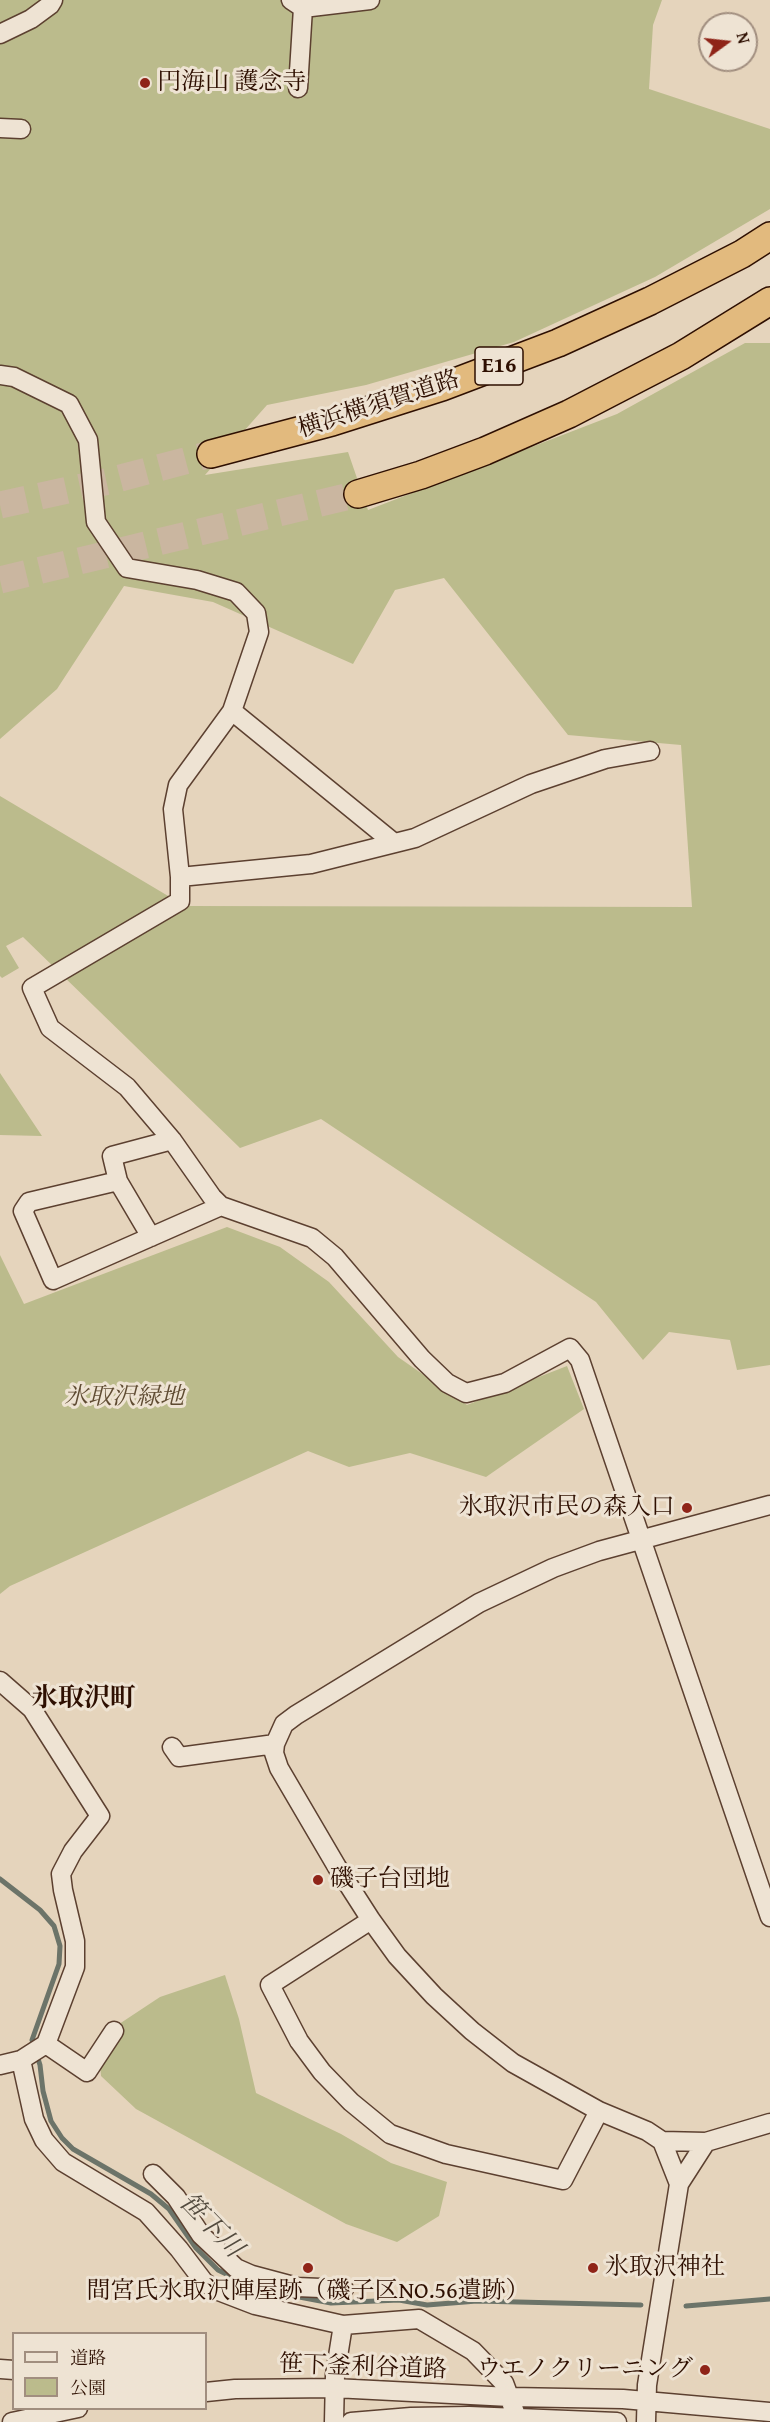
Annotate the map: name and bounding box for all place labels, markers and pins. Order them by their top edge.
place label: 円海山 護念寺 [157,69,306,97]
marker: 円海山 護念寺 [138,76,152,90]
place label: 氷取沢市民の森入口 [459,1494,675,1522]
marker: 氷取沢市民の森入口 [680,1501,694,1515]
place label: 磯子台団地 [330,1866,450,1894]
marker: 磯子台団地 [311,1873,325,1887]
place label: 氷取沢神社 [605,2254,725,2282]
marker: 間宮氏氷取沢陣屋跡（磯子区NO.56遺跡） [301,2261,315,2275]
marker: 氷取沢神社 [586,2261,600,2275]
place label: 間宮氏氷取沢陣屋跡（磯子区NO.56遺跡） [86,2278,530,2306]
place label: ウエノクリーニング [477,2356,693,2384]
marker: ウエノクリーニング [698,2363,712,2377]

